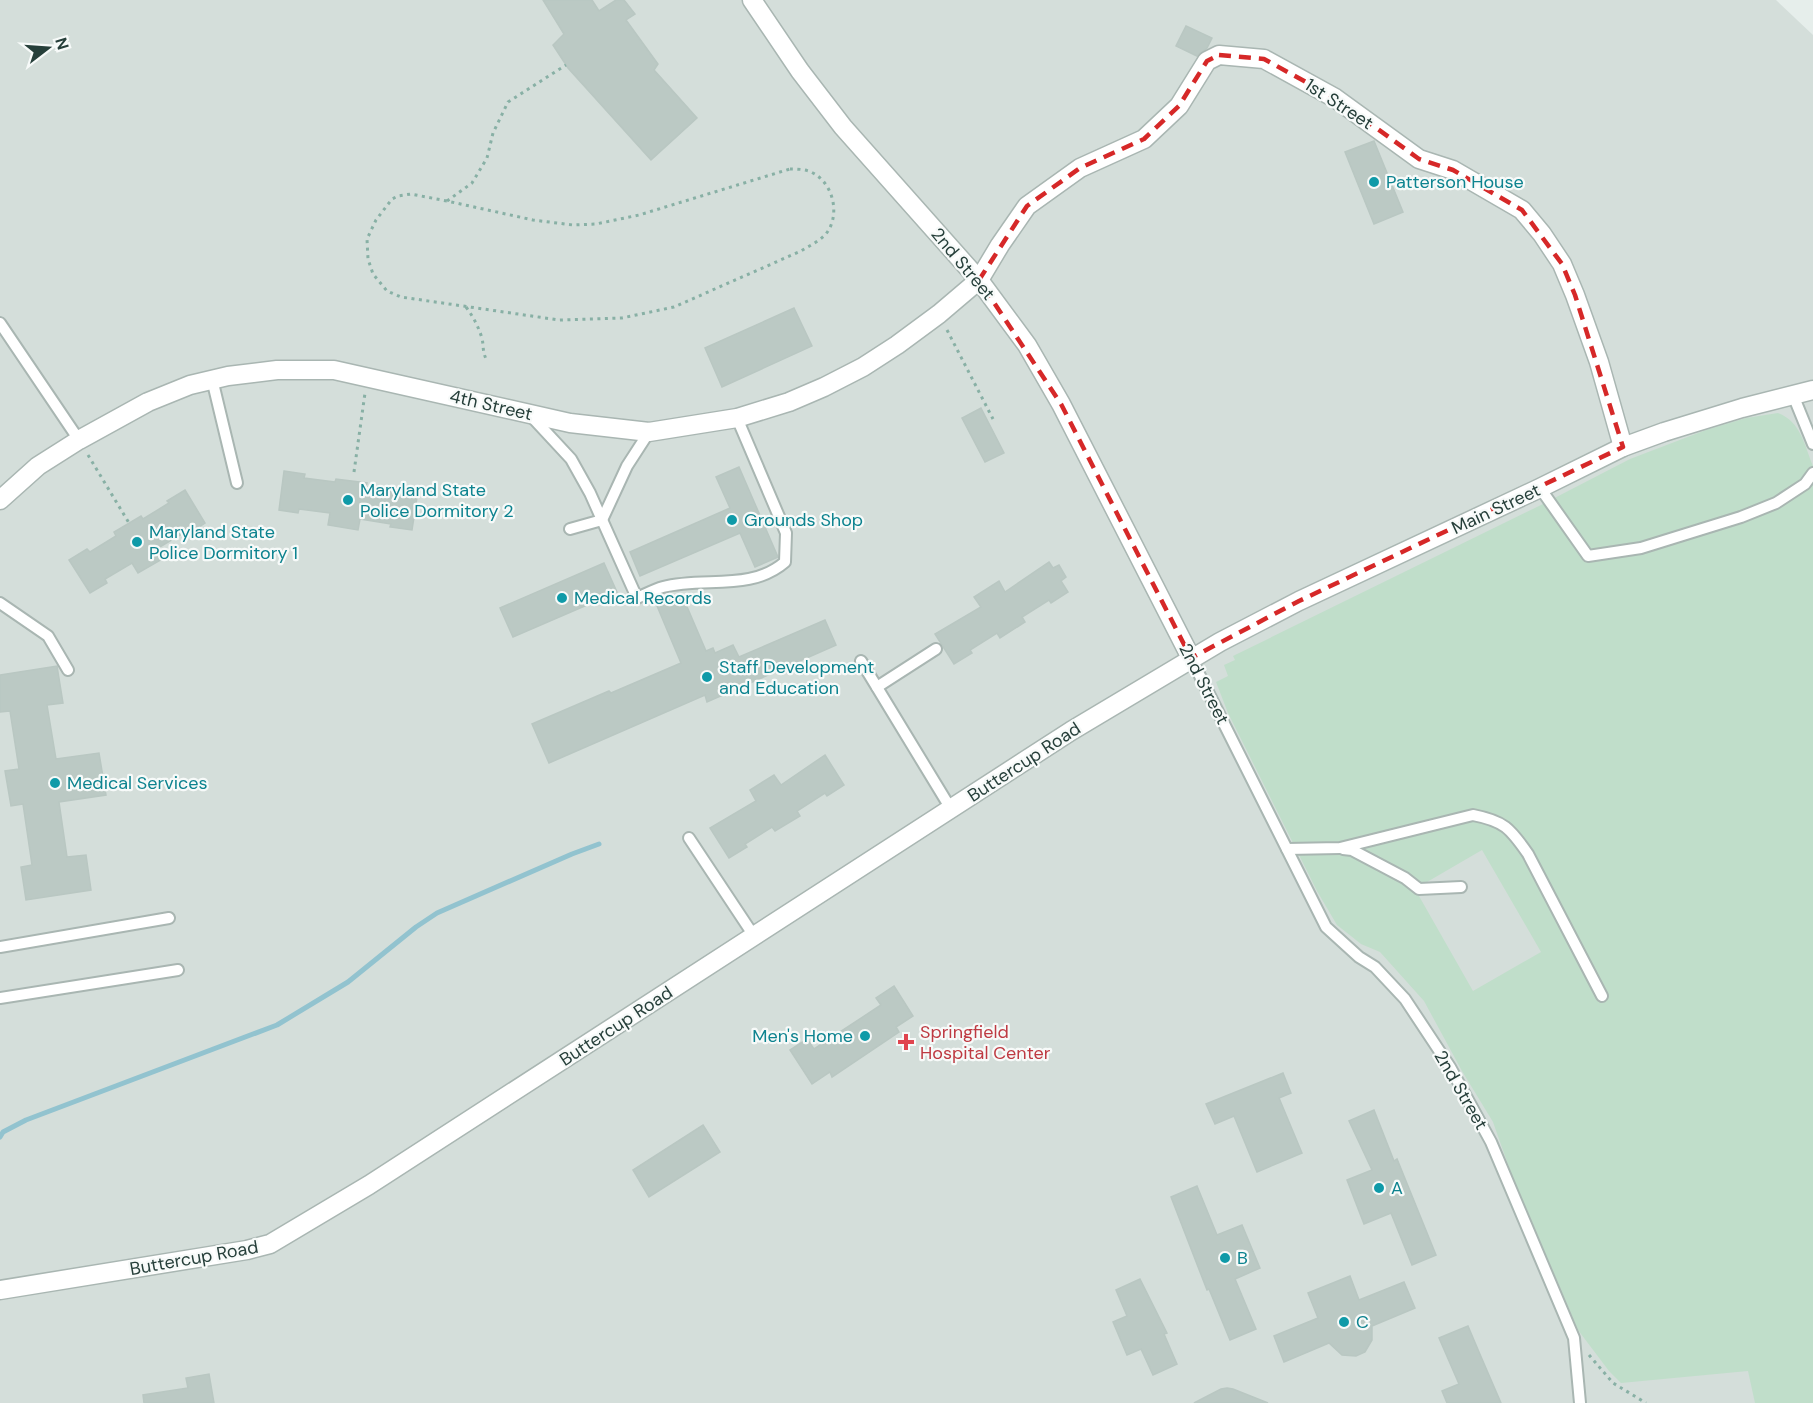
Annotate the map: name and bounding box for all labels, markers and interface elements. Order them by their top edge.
north arrow [18,18,78,78]
text: N [50,35,74,52]
street label: 1st Street [1300,73,1378,135]
place label: Patterson House [1386,170,1524,194]
marker: Patterson House [1367,175,1381,189]
street label: 2nd Street [926,223,1000,305]
street label: 4th Street [447,384,535,426]
place label: Maryland State Police Dormitory 2 [360,478,514,523]
street label: Main Street [1448,478,1544,540]
marker: Maryland State Police Dormitory 2 [341,493,355,507]
place label: Grounds Shop [744,508,863,532]
marker: Grounds Shop [725,513,739,527]
place label: Maryland State Police Dormitory 1 [149,520,298,565]
marker: Maryland State Police Dormitory 1 [130,535,144,549]
place label: Medical Records [574,586,712,610]
marker: Medical Records [555,591,569,605]
street label: 2nd Street [1173,639,1235,729]
place label: Staff Development and Education [719,655,874,700]
marker: Staff Development and Education [700,670,714,684]
street label: Buttercup Road [963,716,1085,808]
place label: Medical Services [67,771,208,795]
marker: Medical Services [48,776,62,790]
street label: Buttercup Road [555,980,677,1072]
place label: Springfield Hospital Center [920,1020,1051,1065]
place label: Men's Home [752,1024,853,1048]
marker: Men's Home [858,1029,872,1043]
marker: Springfield Hospital Center [897,1033,915,1051]
street label: 2nd Street [1429,1046,1493,1134]
place label: A [1391,1176,1403,1200]
marker: A [1372,1181,1386,1195]
street label: Buttercup Road [128,1235,260,1281]
place label: B [1237,1246,1248,1270]
marker: B [1218,1251,1232,1265]
place label: C [1356,1310,1369,1334]
marker: C [1337,1315,1351,1329]

